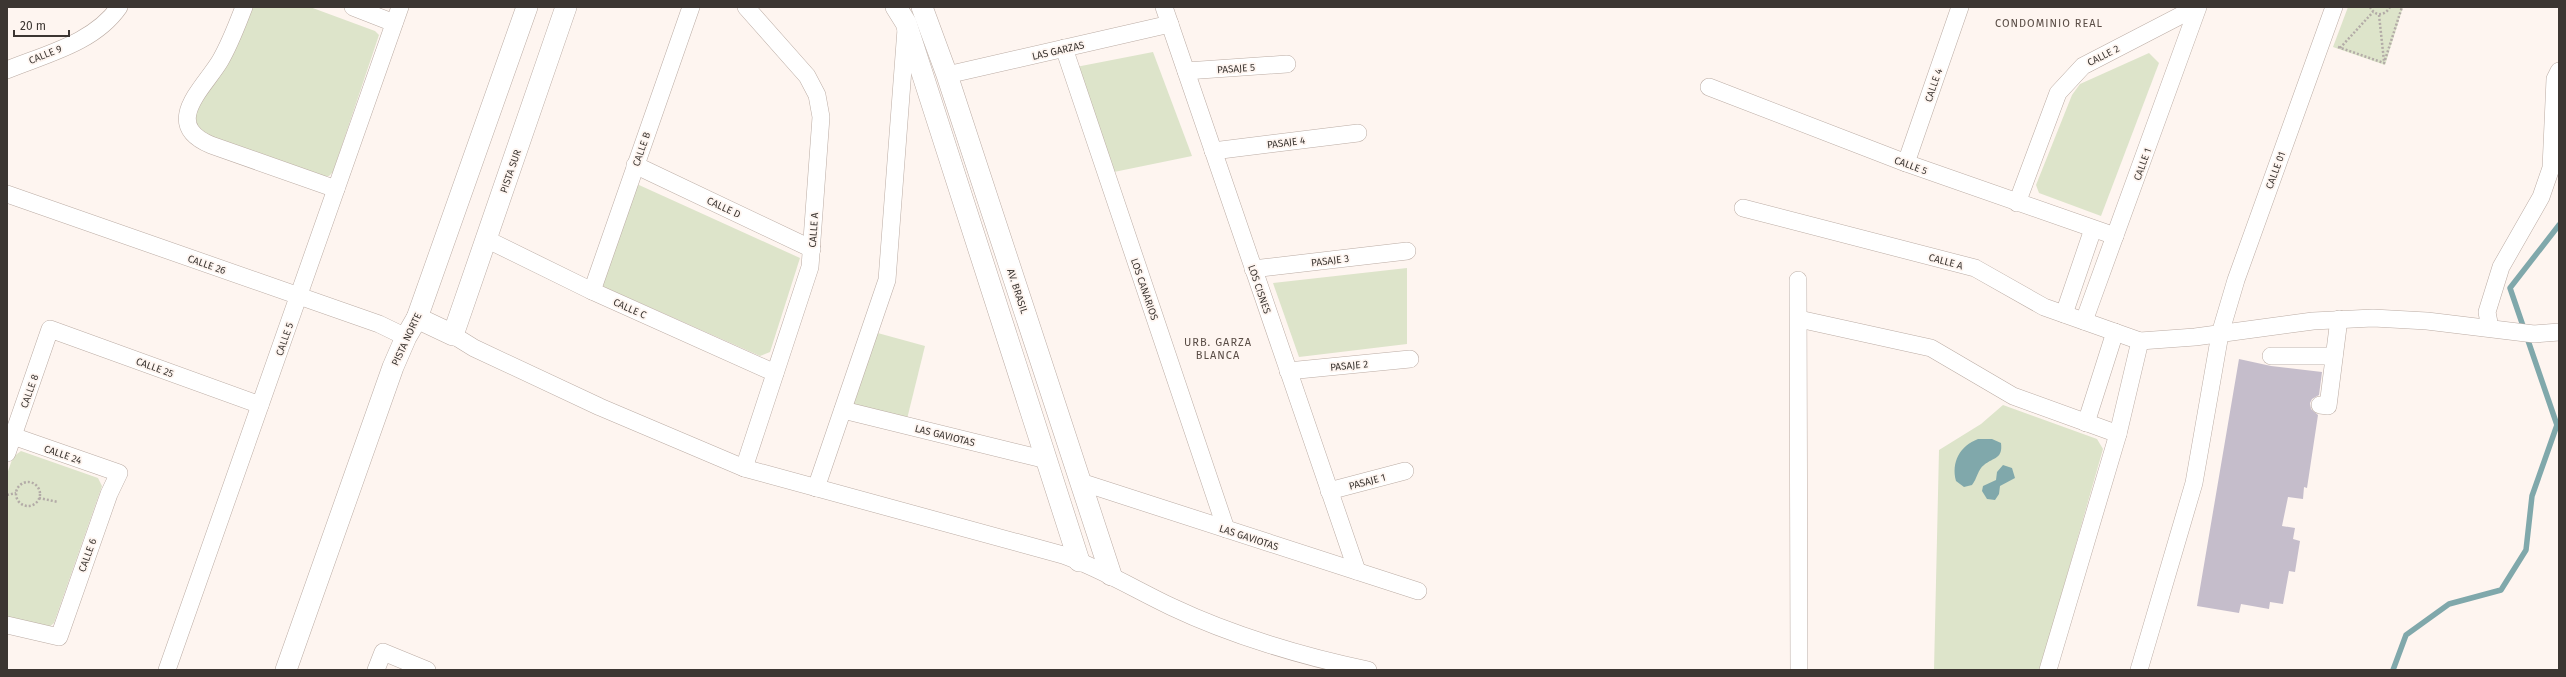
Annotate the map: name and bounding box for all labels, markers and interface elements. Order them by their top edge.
scale bar [14,12,69,38]
district label: CONDOMINIO REAL [1995,17,2103,30]
text: 20 m [20,19,46,33]
street label: LAS GARZAS [1031,39,1086,63]
street label: CALLE 9 [27,43,64,67]
street label: CALLE 2 [2085,43,2121,69]
street label: PASAJE 5 [1217,62,1256,76]
street label: CALLE 4 [1923,66,1945,104]
street label: CALLE B [631,131,653,168]
street label: PASAJE 4 [1266,135,1307,151]
street label: CALLE 1 [2132,146,2154,182]
street label: PISTA SUR [498,148,524,195]
street label: CALLE 01 [2264,150,2288,191]
street label: CALLE 5 [1892,154,1929,177]
street label: CALLE D [705,195,742,221]
street label: CALLE A [807,212,821,248]
street label: CALLE A [1927,252,1964,272]
street label: CALLE 26 [186,253,227,277]
street label: PASAJE 3 [1310,253,1350,269]
street label: LOS CANARIOS [1128,257,1160,322]
street label: LOS CISNES [1245,263,1273,316]
street label: AV. BRASIL [1004,267,1030,315]
street label: CALLE C [611,296,648,322]
street label: PISTA NORTE [389,311,424,368]
street label: CALLE 5 [274,321,296,358]
district label: URB. GARZA BLANCA [1184,336,1252,362]
street label: CALLE 25 [134,356,175,380]
street label: PASAJE 2 [1330,358,1369,374]
street label: CALLE 8 [19,372,41,410]
street label: LAS GAVIOTAS [913,423,977,449]
street label: CALLE 24 [42,443,84,467]
street label: PASAJE 1 [1348,471,1387,493]
street label: LAS GAVIOTAS [1218,523,1280,553]
street label: CALLE 6 [76,537,99,574]

